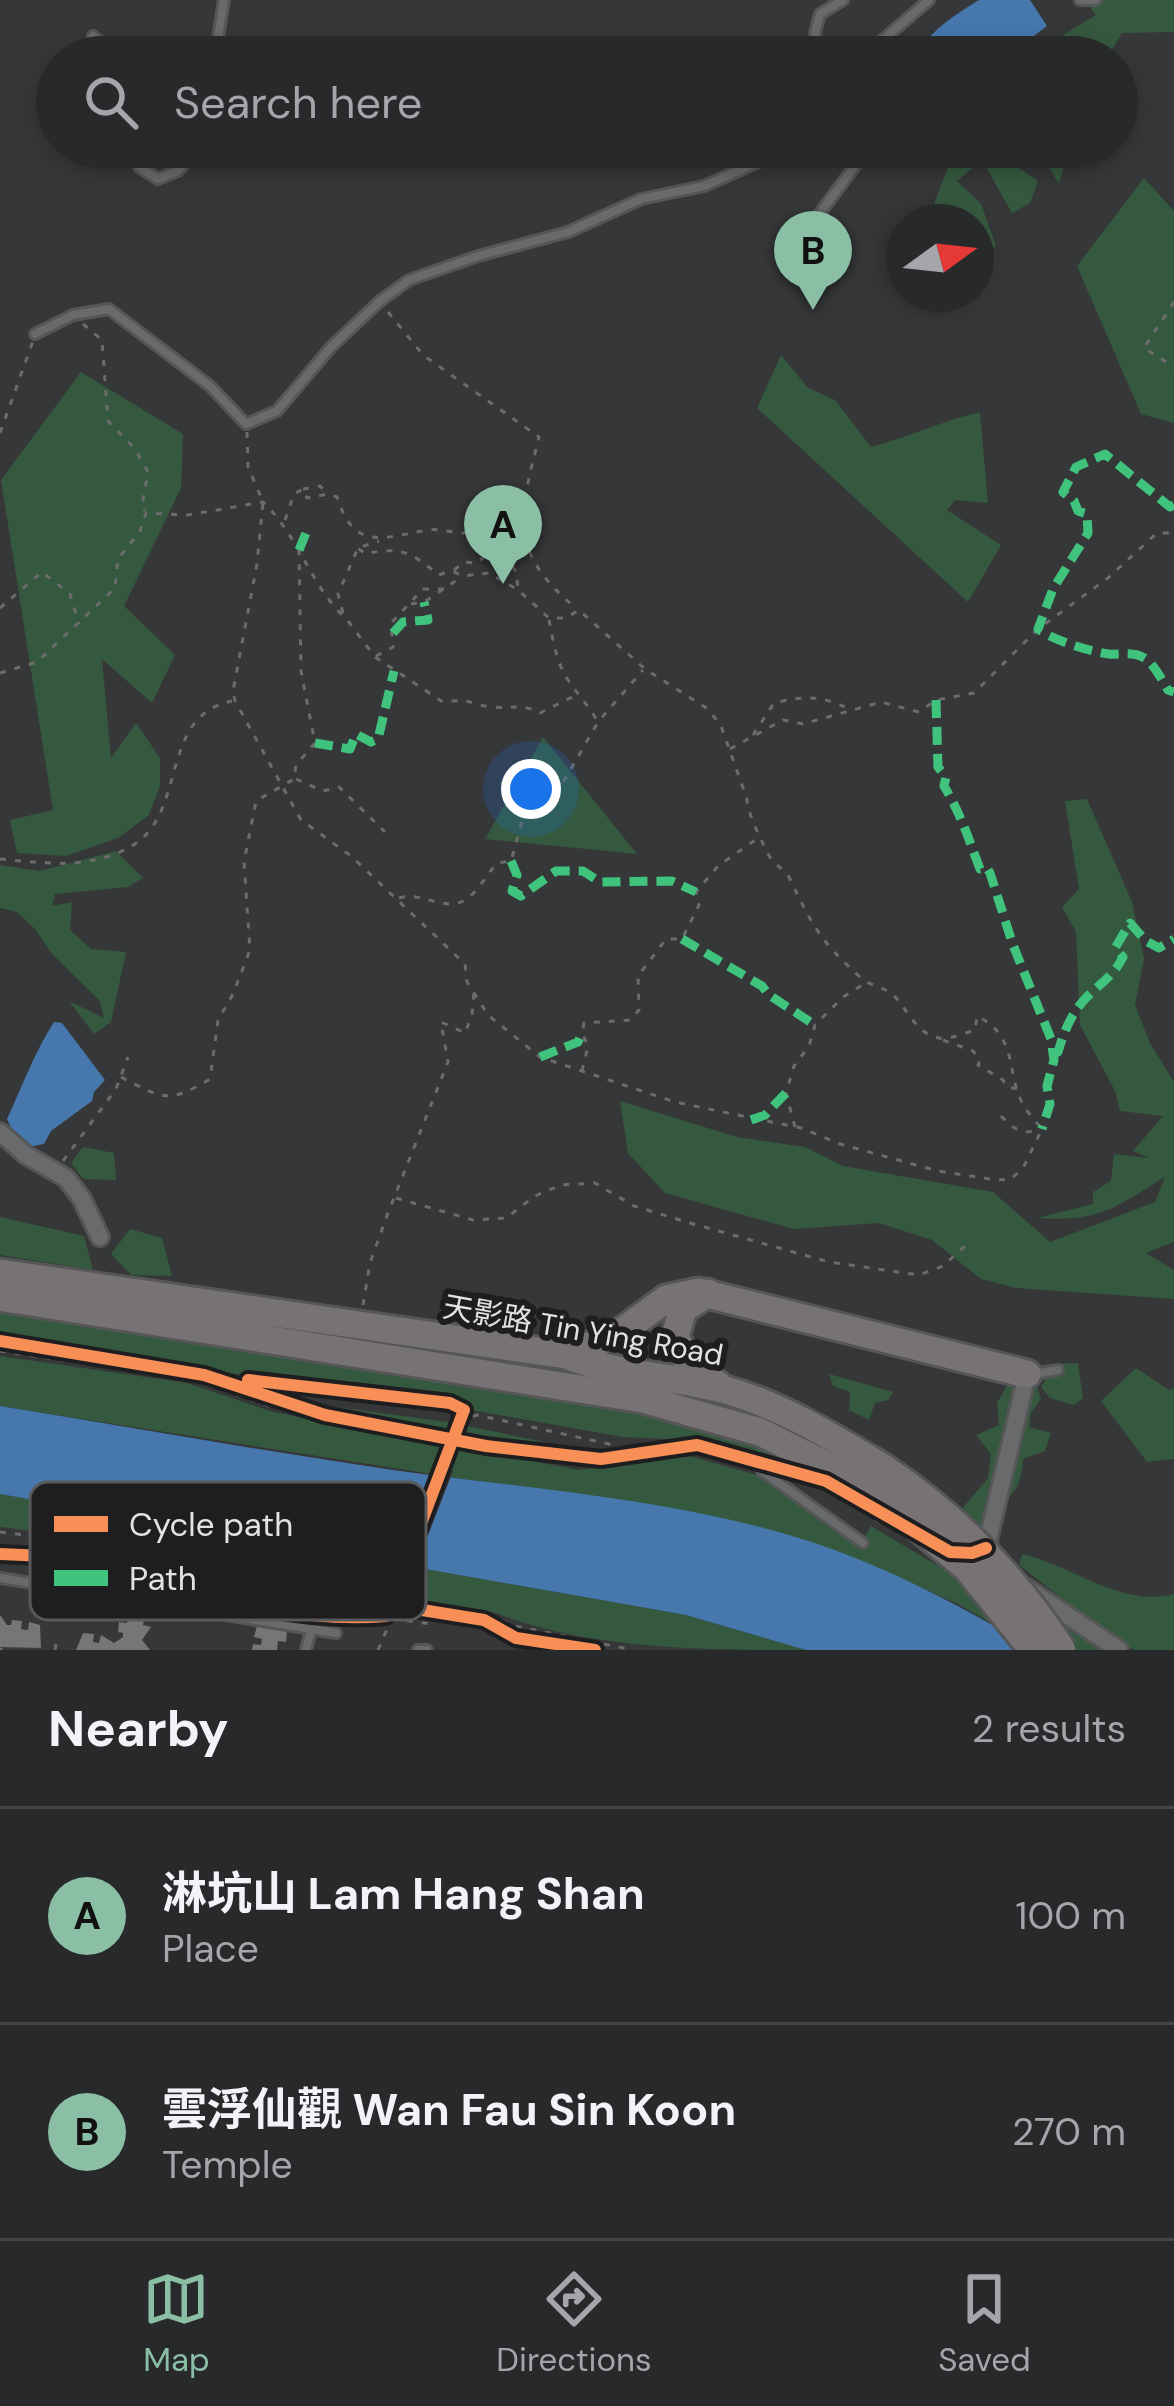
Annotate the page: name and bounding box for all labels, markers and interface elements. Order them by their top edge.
search box [36,36,1138,168]
icon: search [78,69,144,135]
text: Search here [174,73,422,132]
north arrow [886,204,994,312]
pin: B [774,211,852,310]
pin: A [464,485,542,584]
your location [501,759,561,819]
street label: 天影路 Tin Ying Road [440,1287,726,1374]
legend [30,1482,426,1620]
text: Cycle path [129,1503,293,1546]
text: Path [129,1557,197,1600]
text: Nearby [48,1695,229,1762]
text: 2 results [972,1703,1126,1754]
text: 淋坑山 Lam Hang Shan [162,1864,645,1923]
text: A [73,1890,101,1941]
text: 100 m [1015,1890,1126,1941]
text: Place [162,1923,259,1974]
text: 雲浮仙觀 Wan Fau Sin Koon [162,2080,736,2139]
text: B [75,2106,99,2157]
text: 270 m [1012,2106,1126,2157]
text: Temple [162,2139,293,2190]
tab: Map [143,2266,210,2381]
tab: Directions [496,2266,652,2381]
tab: Saved [938,2266,1031,2381]

